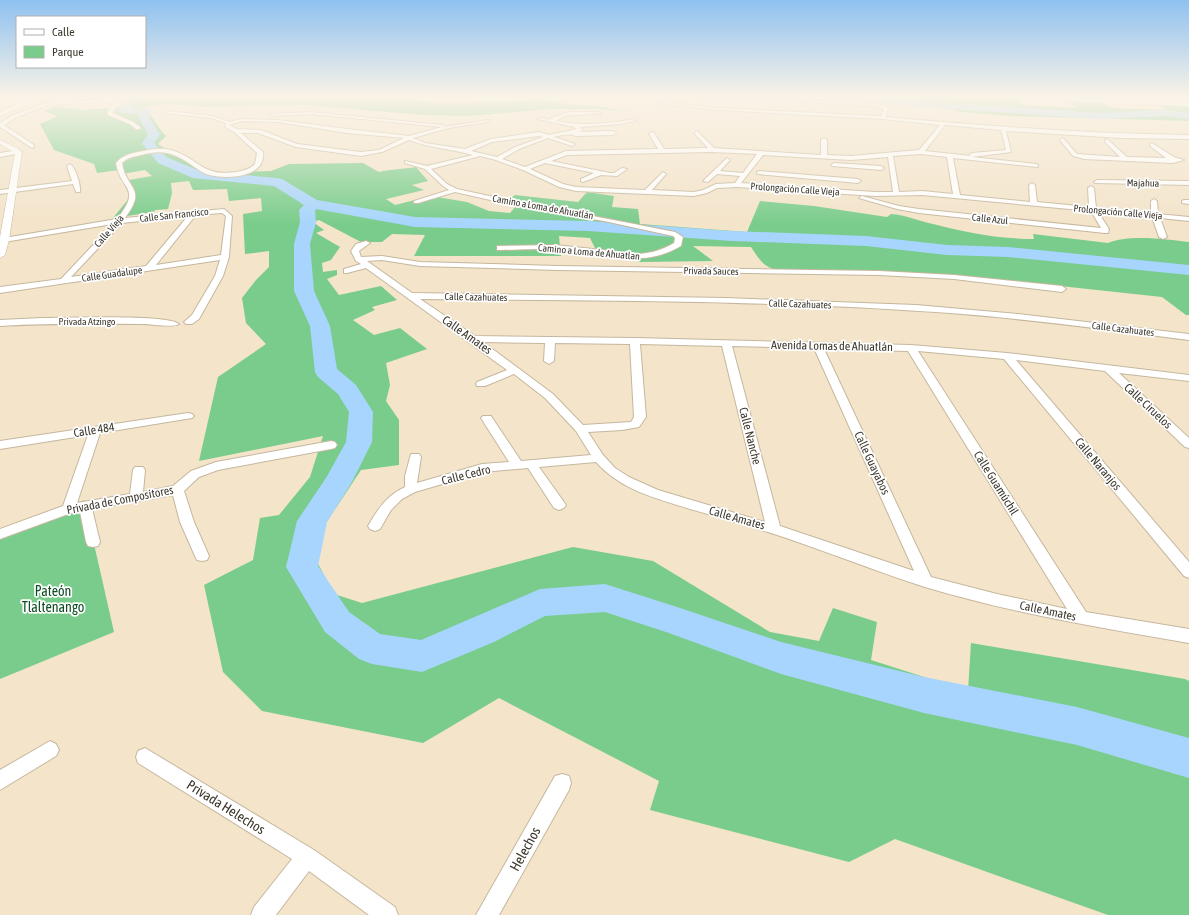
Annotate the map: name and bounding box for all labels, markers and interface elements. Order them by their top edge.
legend [16,16,146,68]
text: Calle [52,25,75,39]
text: Parque [52,45,84,59]
street label: Majahua [1127,177,1160,189]
street label: Prolongación Calle Vieja [750,180,840,198]
street label: Camino a Loma de Ahuatlán [492,193,594,221]
street label: Prolongación Calle Vieja [1073,203,1163,221]
street label: Calle San Francisco [139,206,209,224]
street label: Calle Vieja [92,212,126,249]
street label: Calle Azul [971,212,1009,226]
street label: Camino a Loma de Ahuatlan [538,242,641,262]
street label: Calle Guadalupe [81,264,144,284]
street label: Privada Sauces [683,265,739,277]
street label: Calle Cazahuates [444,291,508,303]
street label: Calle Cazahuates [768,297,832,311]
street label: Calle Amates [439,313,495,357]
street label: Privada Atzingo [59,316,116,327]
street label: Calle Cazahuates [1091,320,1155,338]
street label: Avenida Lomas de Ahuatlán [771,338,893,354]
street label: Calle Ciruelos [1121,380,1175,432]
street label: Calle Nanche [736,406,764,466]
street label: Calle 484 [73,420,116,440]
street label: Calle Guayabos [851,429,893,497]
street label: Calle Naranjos [1072,435,1124,493]
street label: Calle Guamúchil [971,448,1022,518]
street label: Calle Cedro [440,462,492,488]
street label: Privada de Compositores [65,483,175,517]
street label: Calle Amates [707,503,767,533]
park label: Pateón Tlaltenango [22,583,84,615]
street label: Calle Amates [1018,598,1078,624]
street label: Privada Helechos [184,777,268,837]
street label: Helechos [506,824,544,874]

